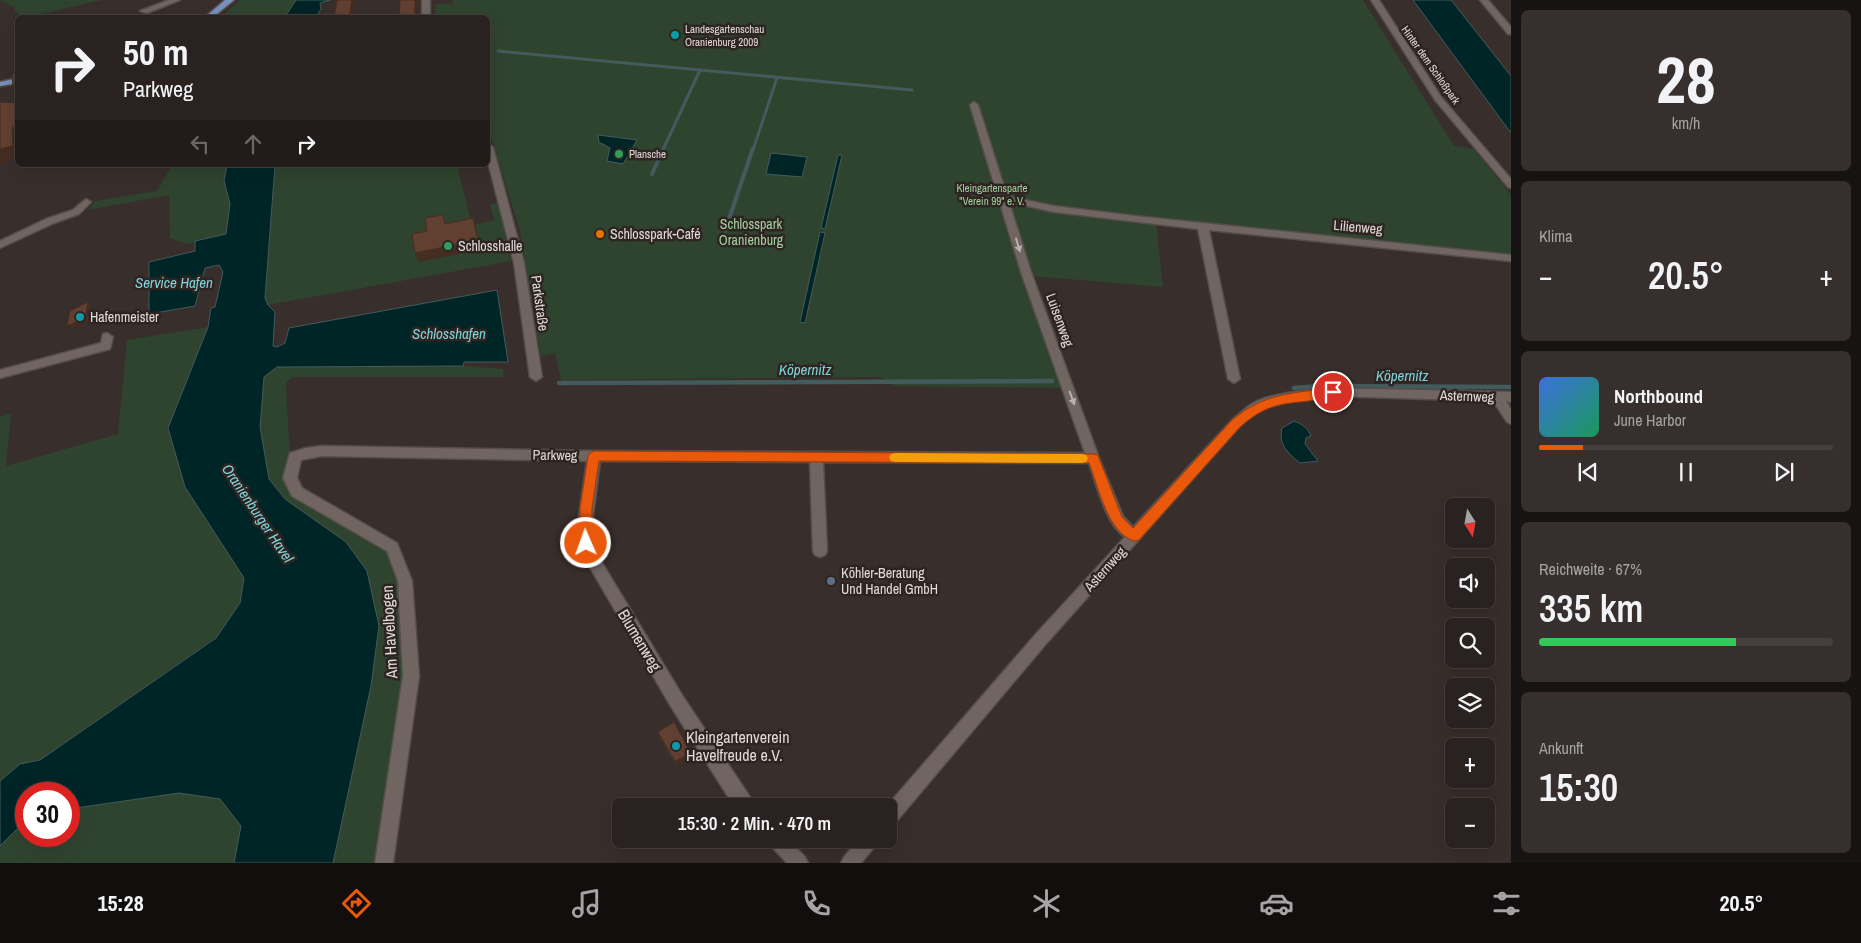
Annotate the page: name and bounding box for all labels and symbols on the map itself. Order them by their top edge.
place label: Landesgartenschau Oranienburg 2009 [685,22,764,49]
street label: Hinter dem Schloßpark [1399,23,1464,107]
marker: Landesgartenschau Oranienburg 2009 [669,29,681,41]
place label: Plansche [629,147,666,161]
marker: Plansche [613,148,625,160]
park label: Kleingartensparte "Verein 99" e. V. [956,181,1028,208]
park label: Schlosspark Oranienburg [719,215,784,249]
street label: Lilienweg [1333,216,1384,238]
place label: Schlosspark-Café [610,225,701,243]
marker: Schlosspark-Café [594,228,606,240]
place label: Schlosshalle [458,237,522,255]
one-way arrow [1015,238,1023,253]
marker: Schlosshalle [442,240,454,252]
water label: Service Hafen [135,272,213,293]
street label: Parkstraße [527,274,553,332]
street label: Luisenweg [1042,291,1078,350]
place label: Hafenmeister [90,308,159,326]
marker: Hafenmeister [74,311,86,323]
water label: Schlosshafen [412,323,486,344]
water label: Köpernitz [779,359,832,380]
water label: Köpernitz [1376,365,1429,386]
pin [1312,371,1354,413]
street label: Asternweg [1439,386,1495,406]
one-way arrow [1069,391,1076,406]
street label: Parkweg [533,446,578,464]
water label: Oranienburger Havel [217,460,299,567]
north arrow [1445,498,1495,548]
position arrow [559,516,611,568]
street label: Asternweg [1079,542,1130,596]
place label: Köhler-Beratung Und Handel GmbH [841,564,938,598]
marker: Köhler-Beratung Und Handel GmbH [825,575,837,587]
street label: Am Havelbogen [376,585,402,680]
street label: Blumenweg [613,605,667,676]
place label: Kleingartenverein Havelfreude e.V. [686,726,790,766]
marker: Kleingartenverein Havelfreude e.V. [670,740,682,752]
speed limit sign: 30 [15,782,80,847]

